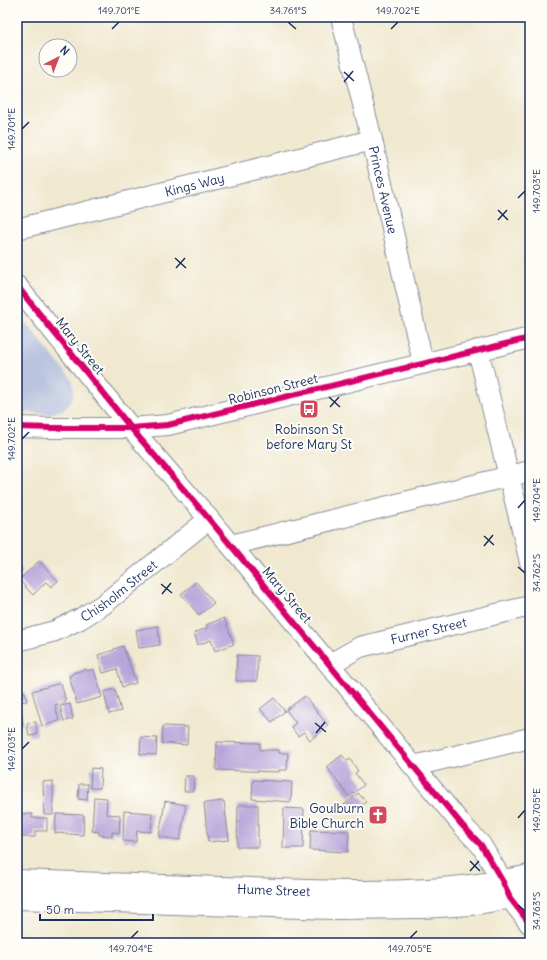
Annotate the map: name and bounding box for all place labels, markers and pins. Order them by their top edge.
bus stop icon: Robinson St before Mary St [298,398,320,420]
place label: Robinson St before Mary St [266,421,352,453]
place label: Goulburn Bible Church [289,800,364,832]
church icon: Goulburn Bible Church [367,804,389,826]

